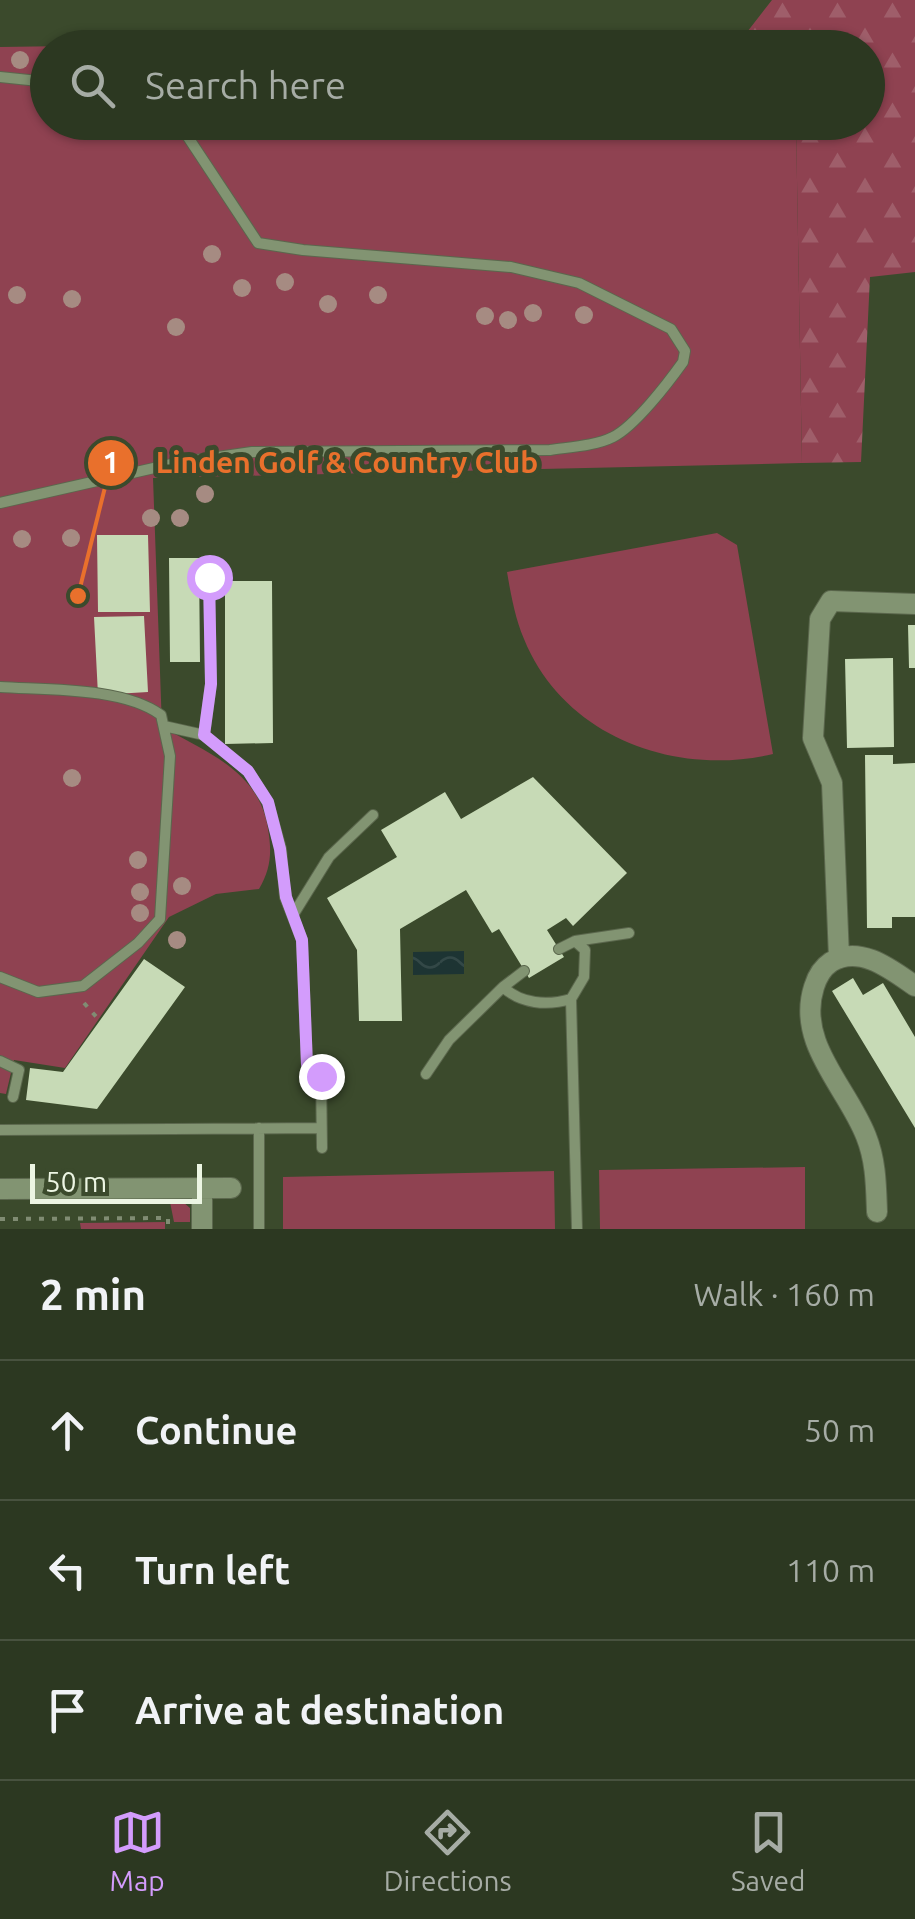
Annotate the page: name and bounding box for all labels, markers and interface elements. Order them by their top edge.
search box [30,30,885,140]
icon: search [65,58,120,113]
text: Search here [145,64,346,106]
callout: Linden Golf & Country Club [86,433,558,493]
text: 1 [103,445,119,479]
text: Linden Golf & Country Club [156,445,538,479]
route start [187,555,233,601]
route end [299,1054,345,1100]
scale bar [30,1159,202,1204]
text: 50 m [45,1166,107,1197]
text: 2 min [40,1271,146,1318]
text: Walk · 160 m [693,1276,875,1312]
icon: ahead [40,1403,95,1458]
text: Continue [135,1409,297,1451]
text: 50 m [804,1412,875,1448]
icon: left [40,1543,95,1598]
text: Turn left [135,1549,290,1591]
text: 110 m [786,1552,875,1588]
icon: arrive [40,1683,95,1738]
text: Arrive at destination [135,1689,504,1731]
tab: Map [110,1805,165,1896]
tab: Directions [384,1805,512,1896]
tab: Saved [731,1805,805,1896]

